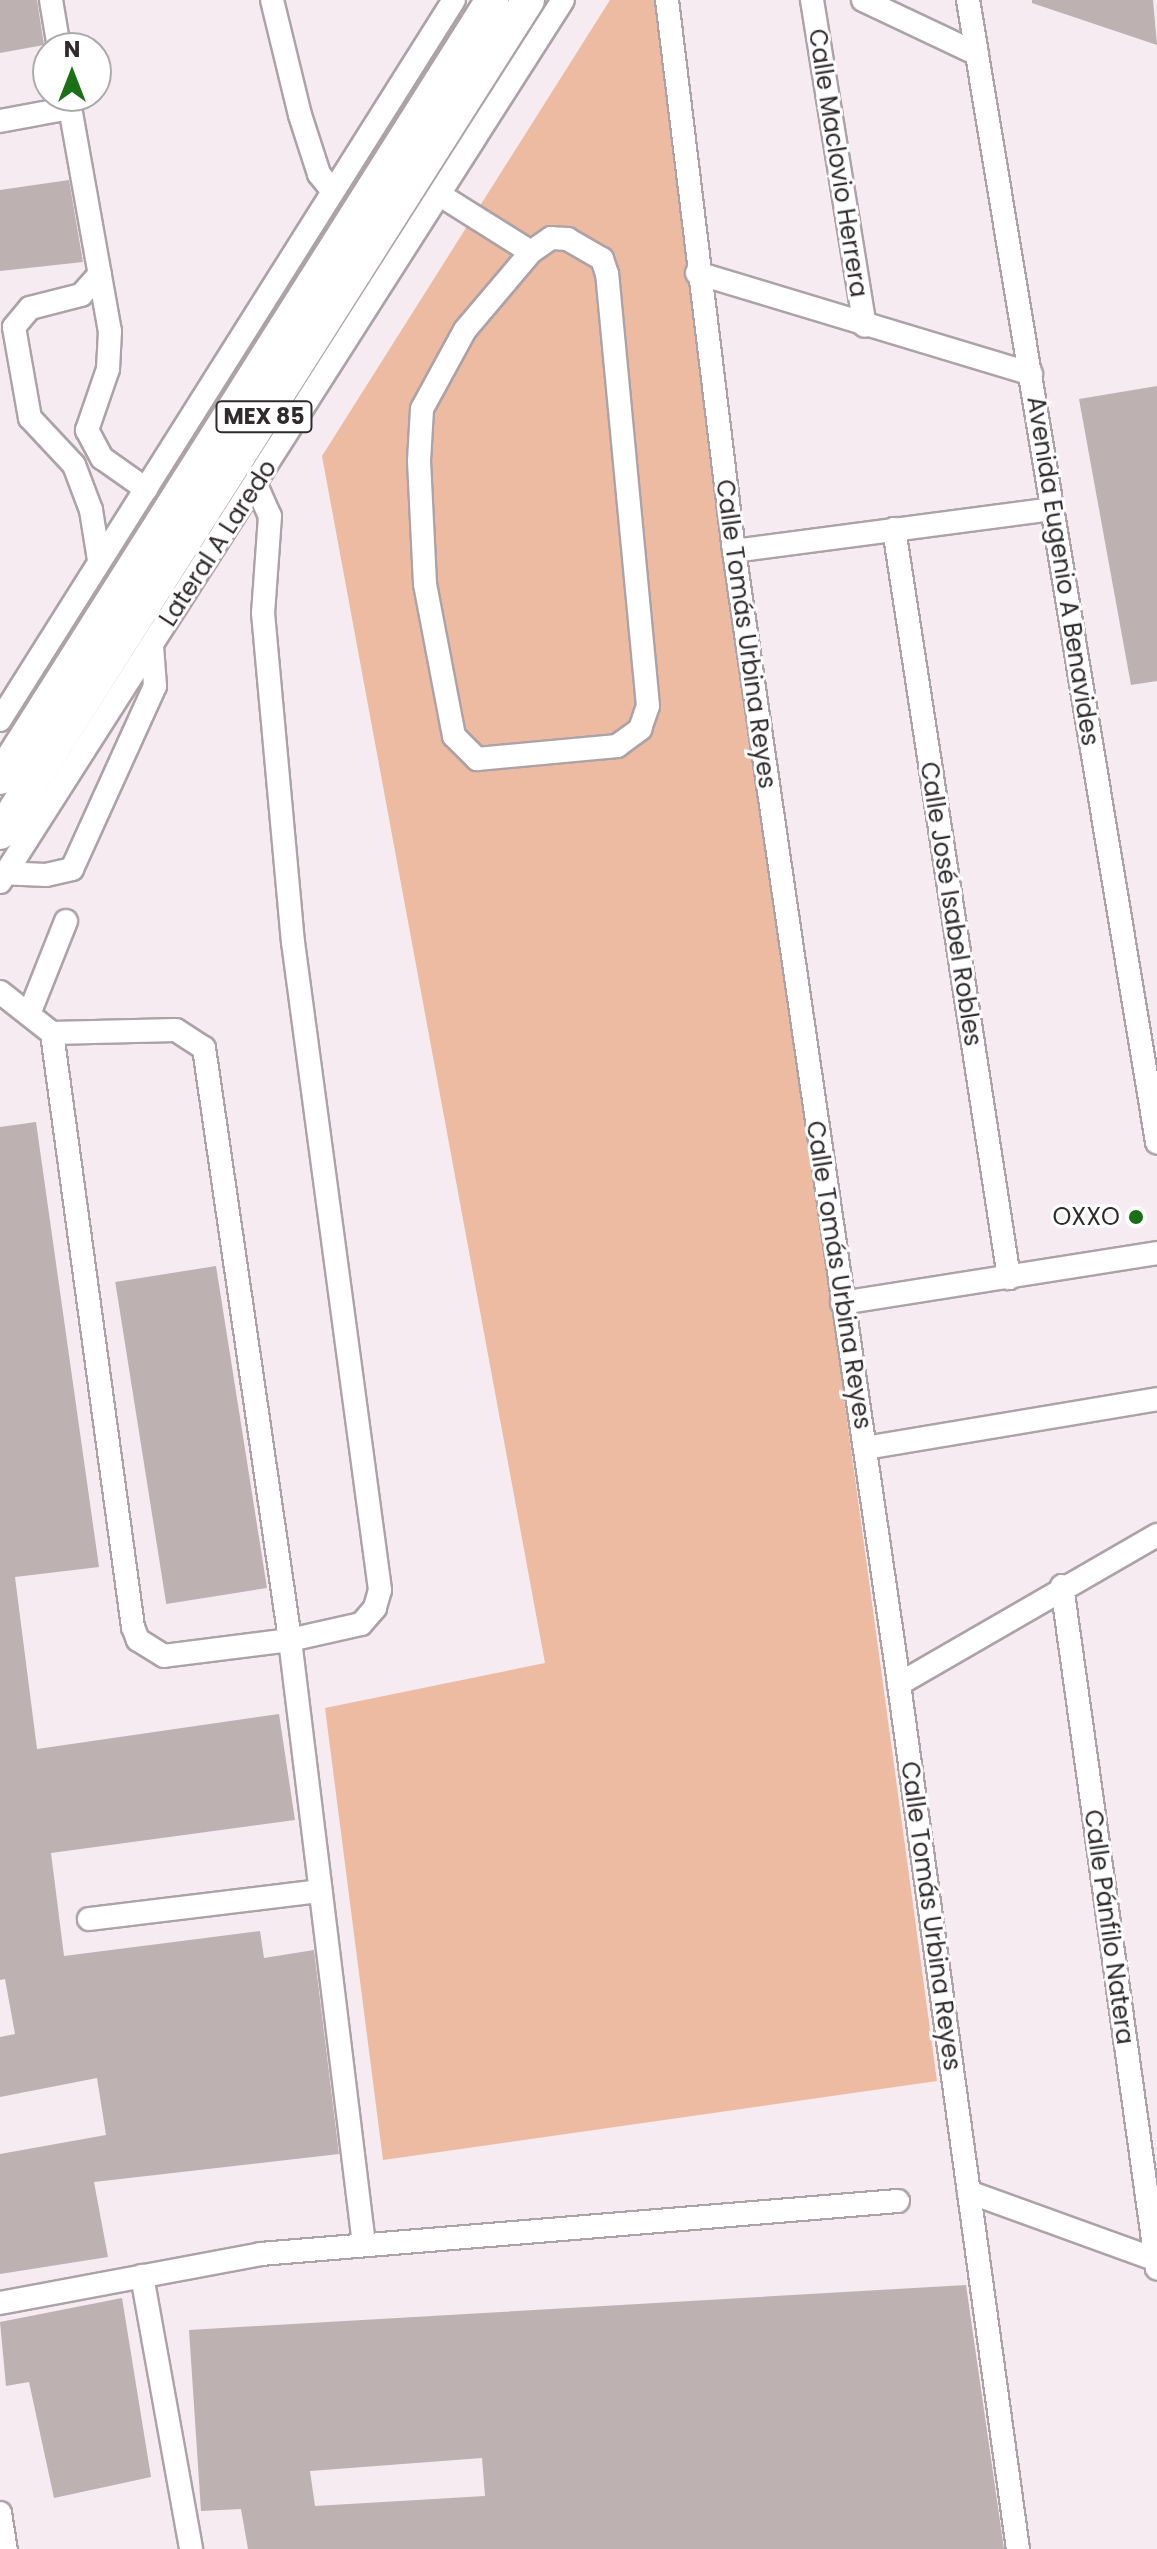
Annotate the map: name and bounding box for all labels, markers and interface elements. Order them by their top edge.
street label: Calle Maclovio Herrera [803,27,873,299]
north arrow [32,32,112,112]
text: N [64,34,80,65]
street label: Avenida Eugenio A Benavides [1021,394,1105,748]
road number: MEX 85 [214,399,314,435]
street label: Lateral A Laredo [154,455,282,631]
street label: Calle Tomás Urbina Reyes [710,478,782,790]
street label: Calle José Isabel Robles [914,760,988,1048]
street label: Calle Tomás Urbina Reyes [800,1119,878,1431]
place label: OXXO [1052,1203,1120,1231]
marker: OXXO [1127,1208,1145,1226]
street label: Calle Tomás Urbina Reyes [895,1760,967,2072]
street label: Calle Pánfilo Natera [1078,1808,1140,2046]

